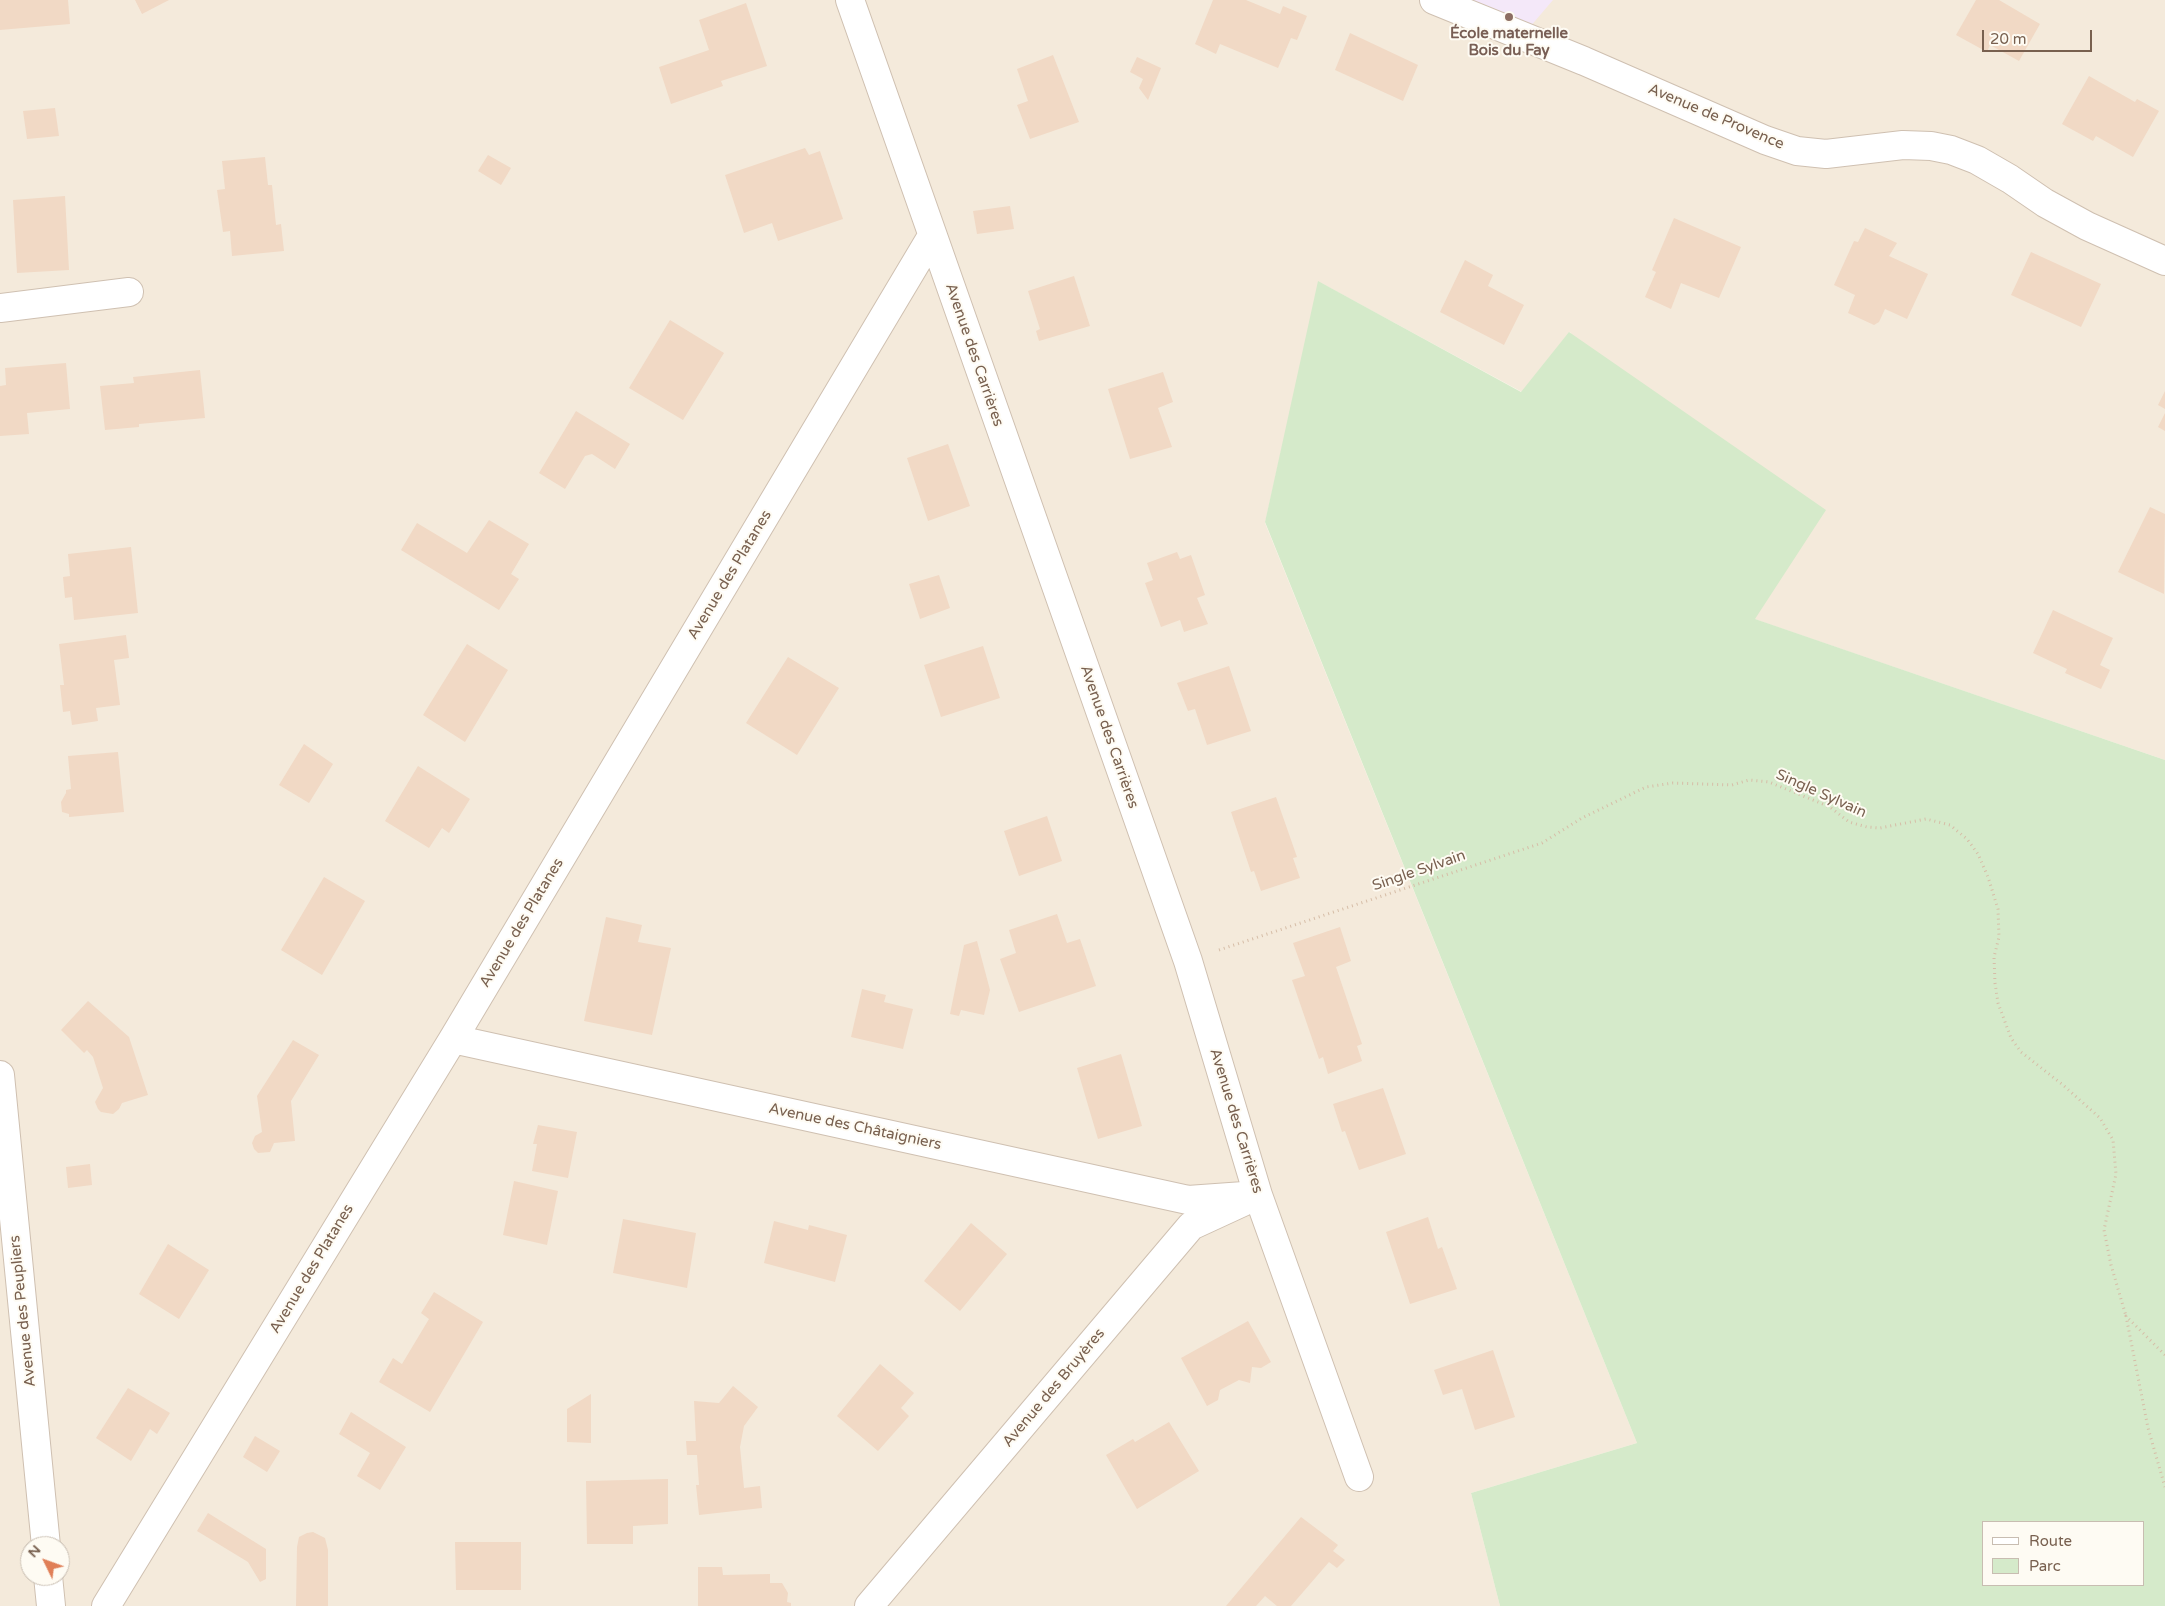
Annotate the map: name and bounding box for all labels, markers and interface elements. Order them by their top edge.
marker: École maternelle Bois du Fay [1503,11,1515,23]
scale bar [1985,20,2095,52]
place label: École maternelle Bois du Fay [1450,25,1568,60]
text: 20 m [1990,30,2027,48]
street label: Avenue de Provence [1645,80,1787,154]
street label: Avenue des Carrières [941,281,1007,429]
street label: Avenue des Platanes [684,507,776,643]
street label: Avenue des Carrières [1076,663,1142,811]
street label: Single Sylvain [1773,766,1869,822]
street label: Single Sylvain [1370,847,1468,895]
street label: Avenue des Platanes [476,855,568,991]
street label: Avenue des Carrières [1205,1046,1267,1196]
street label: Avenue des Châtaigniers [767,1100,943,1154]
street label: Avenue des Platanes [266,1201,358,1337]
street label: Avenue des Peupliers [6,1234,40,1388]
street label: Avenue des Bruyères [999,1325,1109,1451]
legend [1982,1521,2145,1586]
text: Route [2029,1532,2072,1550]
north arrow [20,1536,70,1586]
text: N [24,1541,44,1561]
text: Parc [2029,1557,2061,1575]

